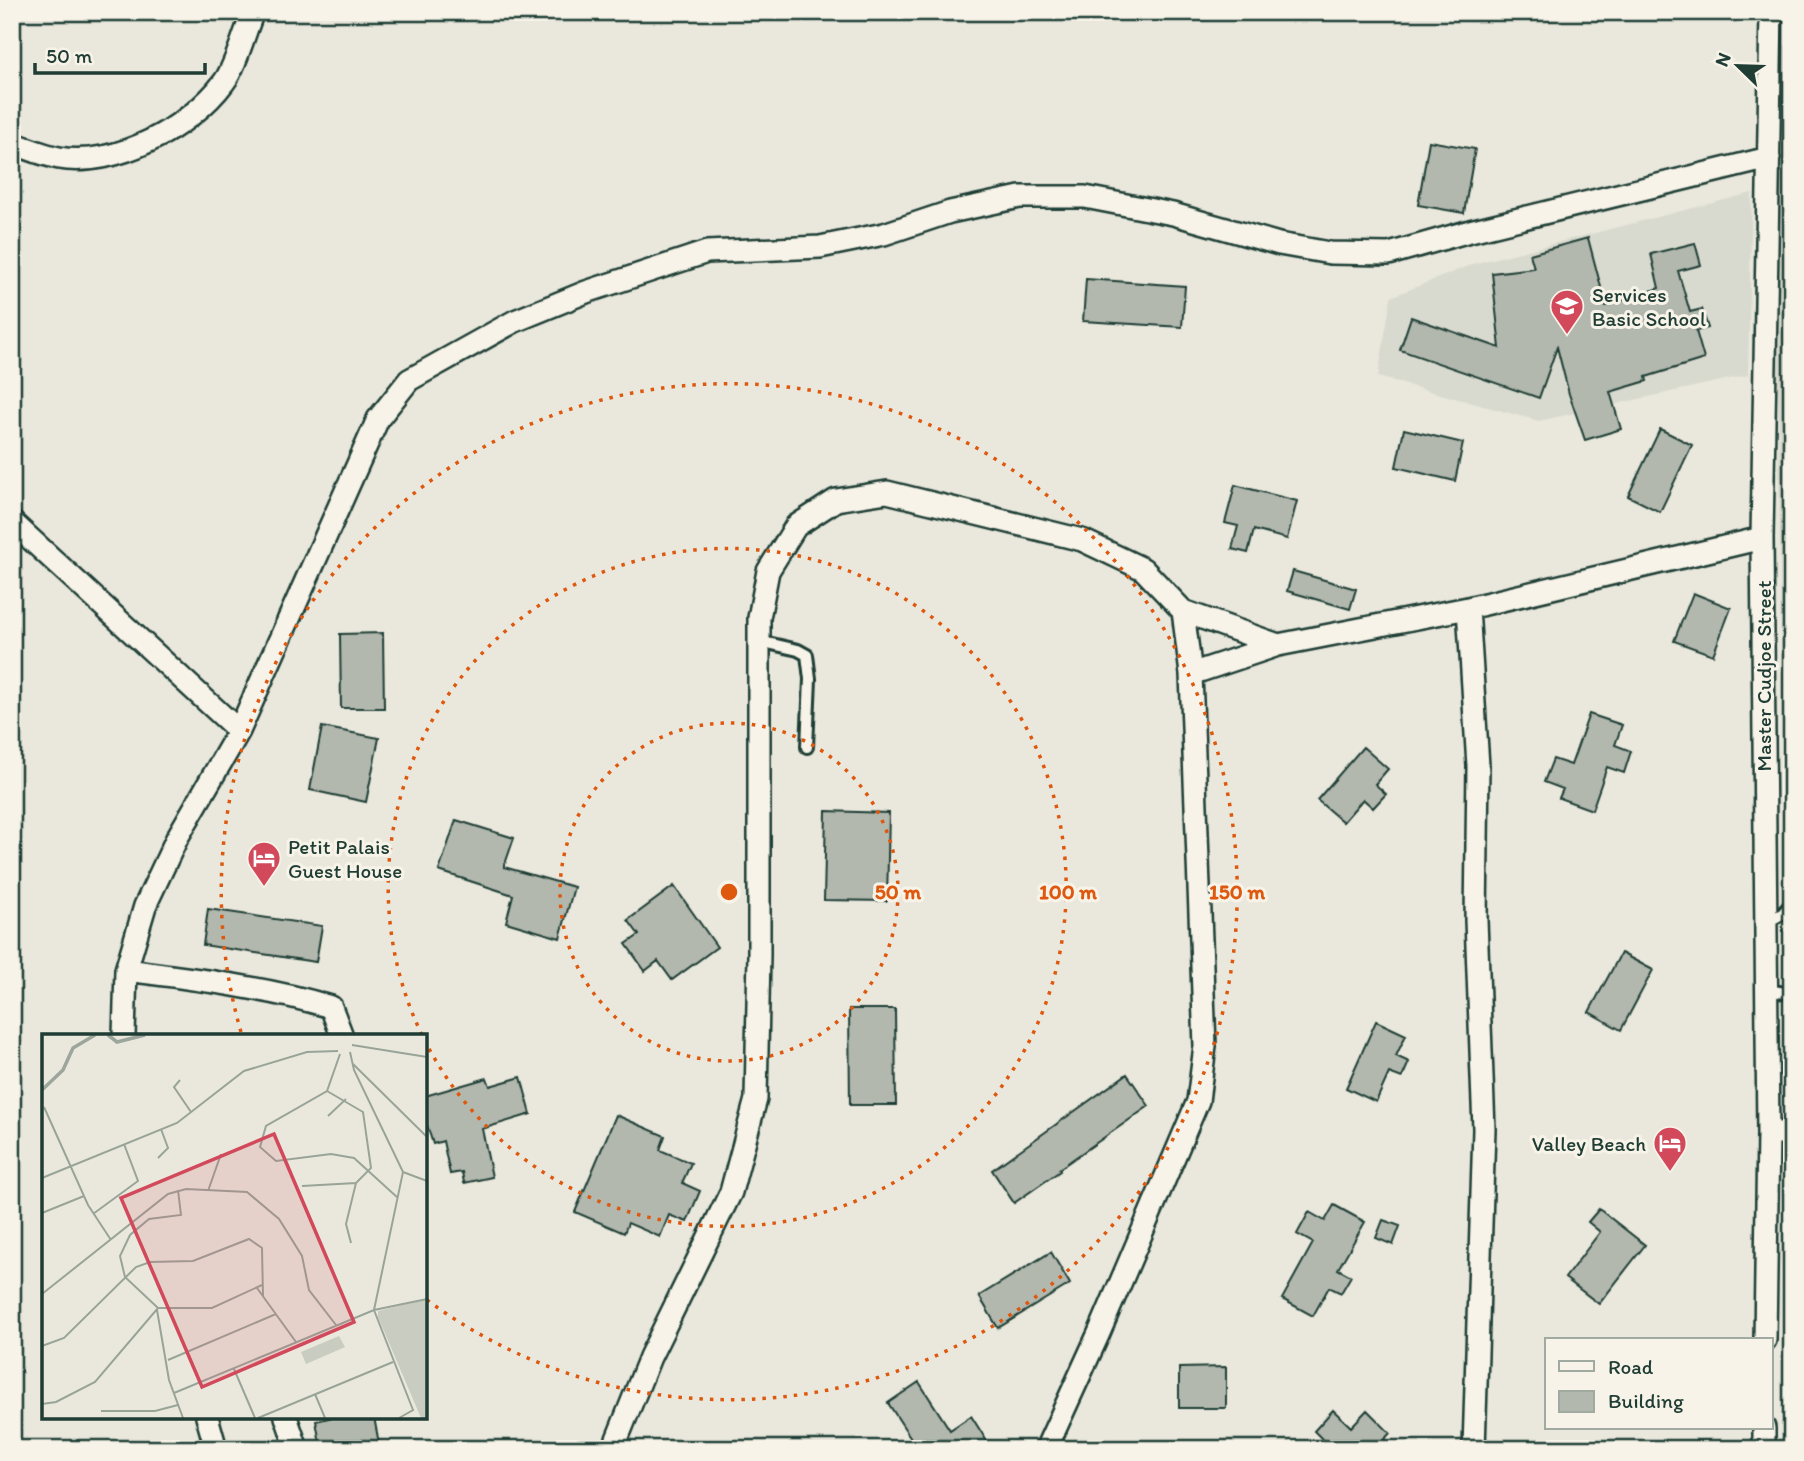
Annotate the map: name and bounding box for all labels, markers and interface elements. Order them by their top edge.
scale bar [35,32,205,76]
north arrow [1702,32,1772,102]
text: 50 m [46,43,93,68]
text: N [1710,49,1736,70]
place label: Services Basic School [1592,282,1706,331]
school or university icon: Services Basic School [1548,287,1586,336]
street label: Master Cudjoe Street [1751,580,1776,772]
place label: Petit Palais Guest House [288,834,402,883]
hotel icon: Petit Palais Guest House [245,839,283,888]
text: 50 m [875,879,922,904]
text: 100 m [1039,879,1097,904]
text: 150 m [1209,879,1265,904]
centre of rings [717,880,741,904]
inset map [42,1034,427,1419]
hotel icon: Valley Beach [1651,1124,1689,1173]
place label: Valley Beach [1532,1131,1646,1156]
legend [1545,1338,1772,1430]
text: Road [1608,1354,1654,1379]
text: Building [1608,1388,1684,1413]

